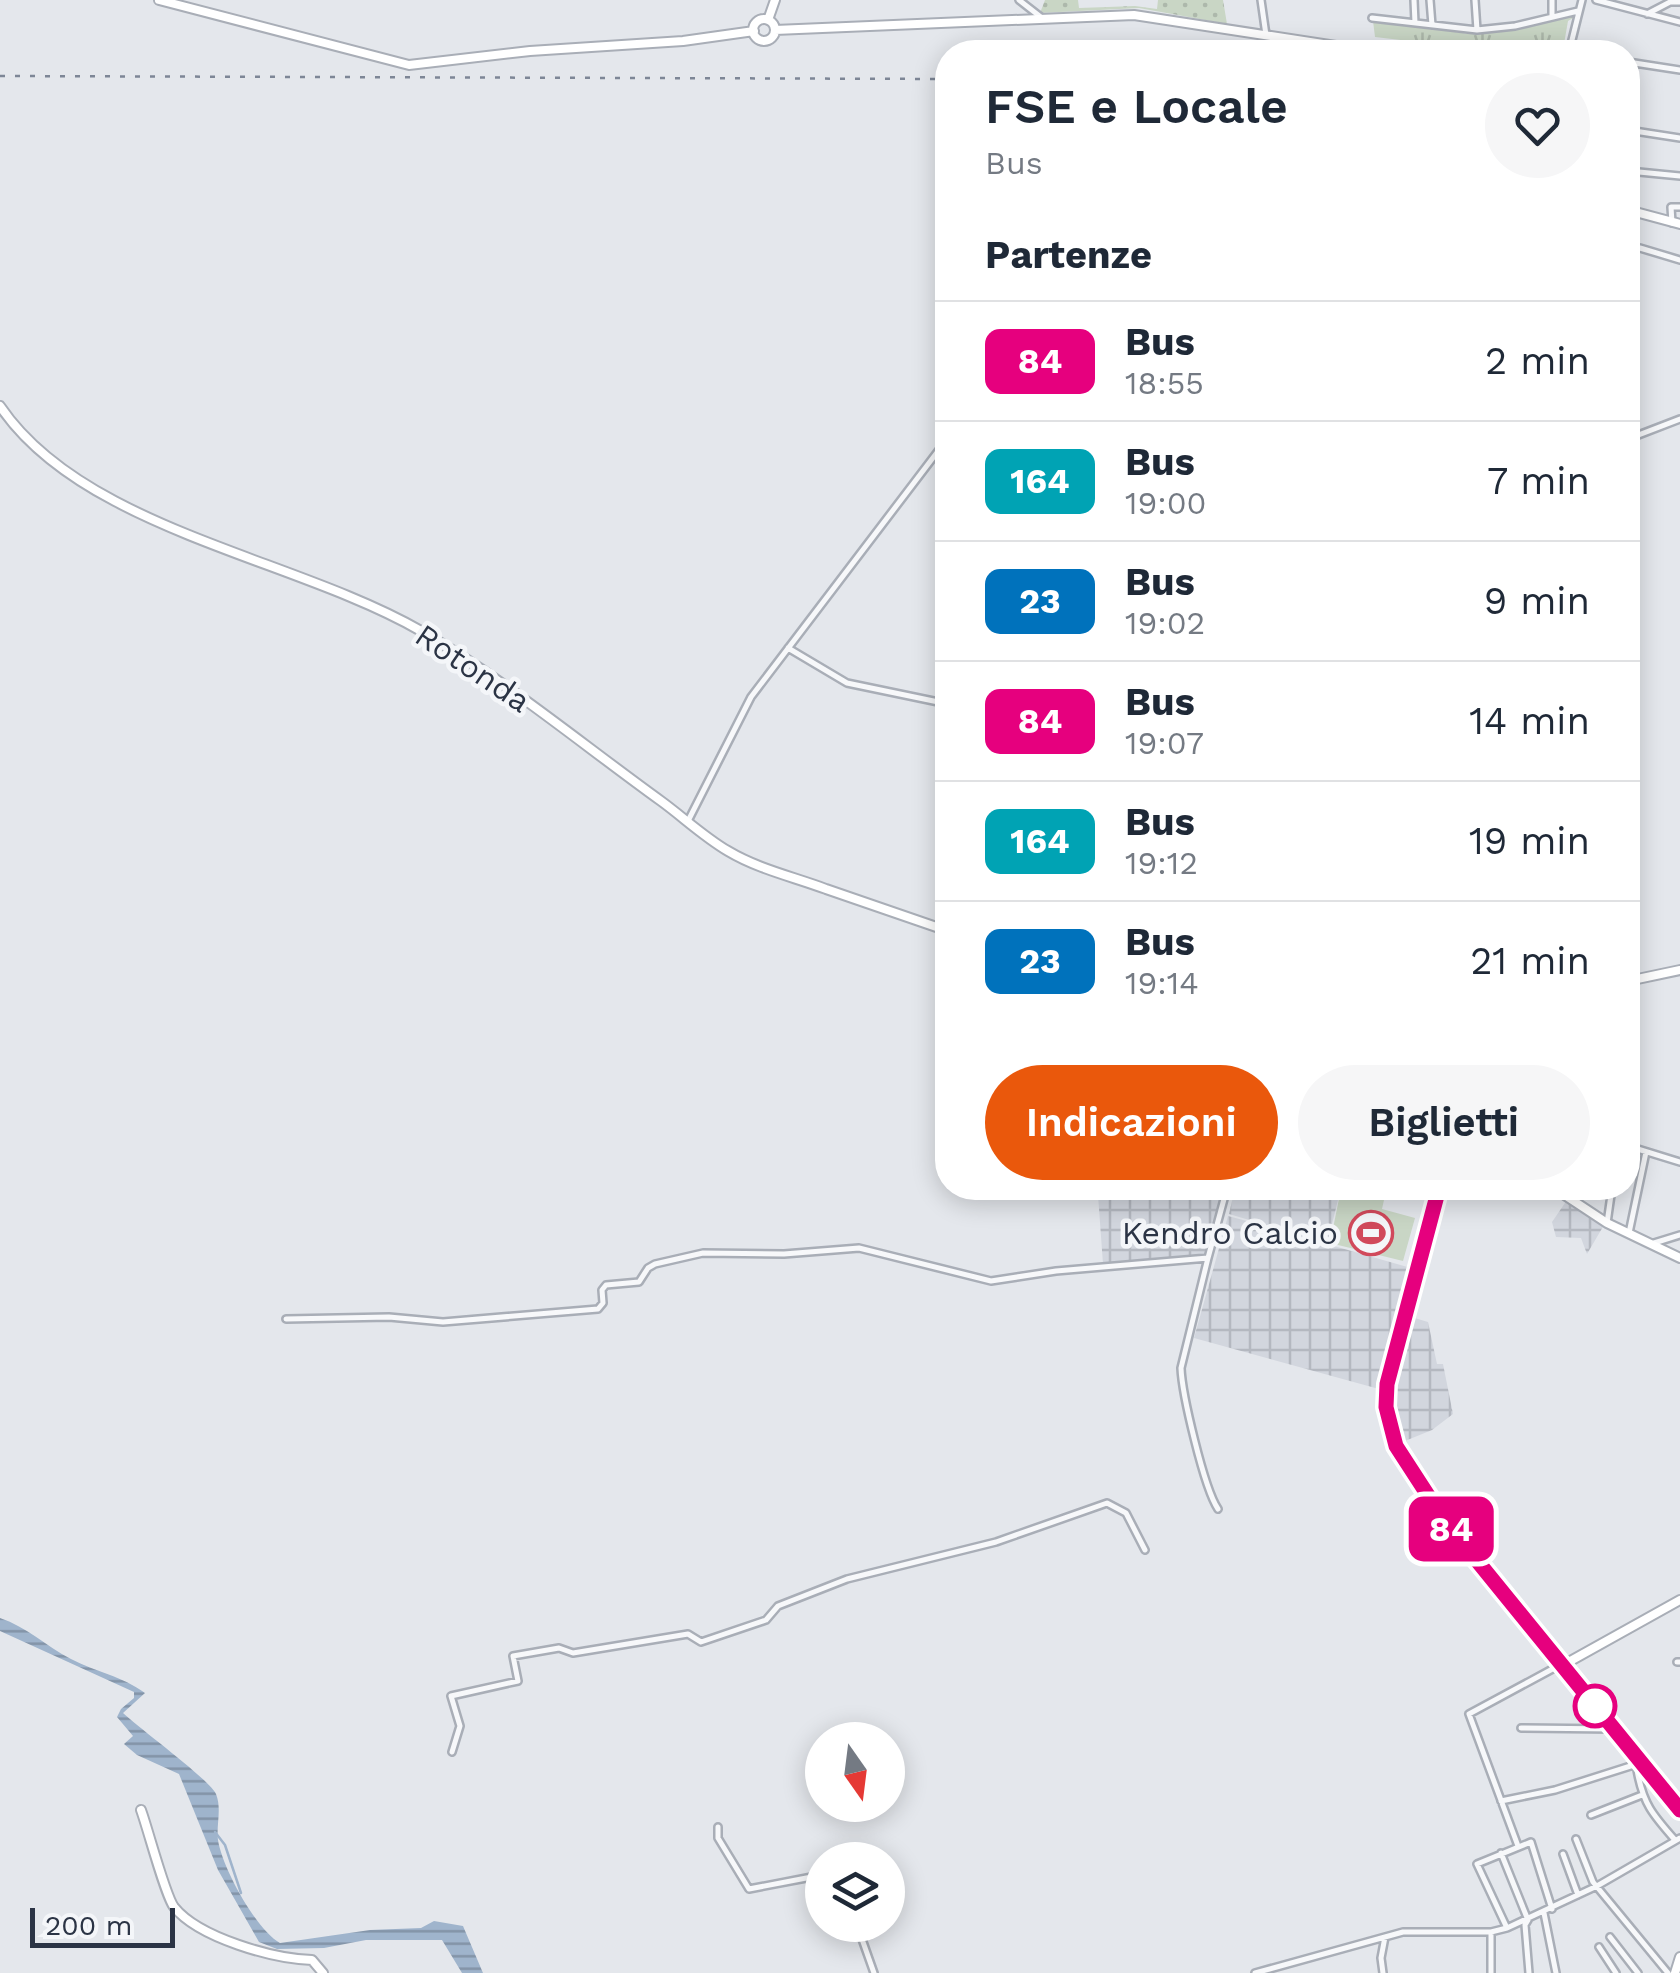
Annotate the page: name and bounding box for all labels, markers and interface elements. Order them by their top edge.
button: heart [1485,73,1590,178]
text: FSE e Locale [985,78,1288,135]
text: Bus [985,144,1043,182]
text: Partenze [985,233,1152,277]
text: Bus [1125,320,1195,364]
text: 2 min [1485,339,1590,383]
text: 84 [1018,340,1062,382]
text: 18:55 [1125,364,1204,402]
text: Bus [1125,440,1195,484]
text: 7 min [1487,459,1590,503]
text: 164 [1010,460,1070,502]
text: 19:00 [1125,484,1207,522]
text: Bus [1125,560,1195,604]
text: 9 min [1484,579,1590,623]
text: 23 [1019,580,1061,622]
text: 19:02 [1125,604,1205,642]
street label: Rotonda [408,616,538,720]
text: Bus [1125,680,1195,724]
text: 14 min [1469,699,1590,743]
text: 84 [1018,700,1062,742]
text: 19:07 [1125,724,1204,762]
text: Bus [1125,800,1195,844]
text: 19 min [1469,819,1590,863]
text: 164 [1010,820,1070,862]
text: 19:12 [1125,844,1198,882]
text: Bus [1125,920,1195,964]
text: 21 min [1470,939,1590,983]
text: 23 [1019,940,1061,982]
text: 19:14 [1125,964,1199,1002]
button: Indicazioni [985,1065,1278,1180]
button: Biglietti [1298,1065,1590,1180]
sports icon: Kendro Calcio [1348,1210,1394,1256]
place label: Kendro Calcio [1122,1214,1338,1252]
line badge: 84 [1406,1496,1496,1562]
text: 84 [1429,1508,1473,1550]
unlabelled marker [1574,1685,1616,1727]
north arrow [805,1722,905,1822]
map controls [805,1722,905,1942]
button: layers [805,1842,905,1942]
scale bar [30,1903,175,1948]
text: 200 m [45,1909,132,1942]

